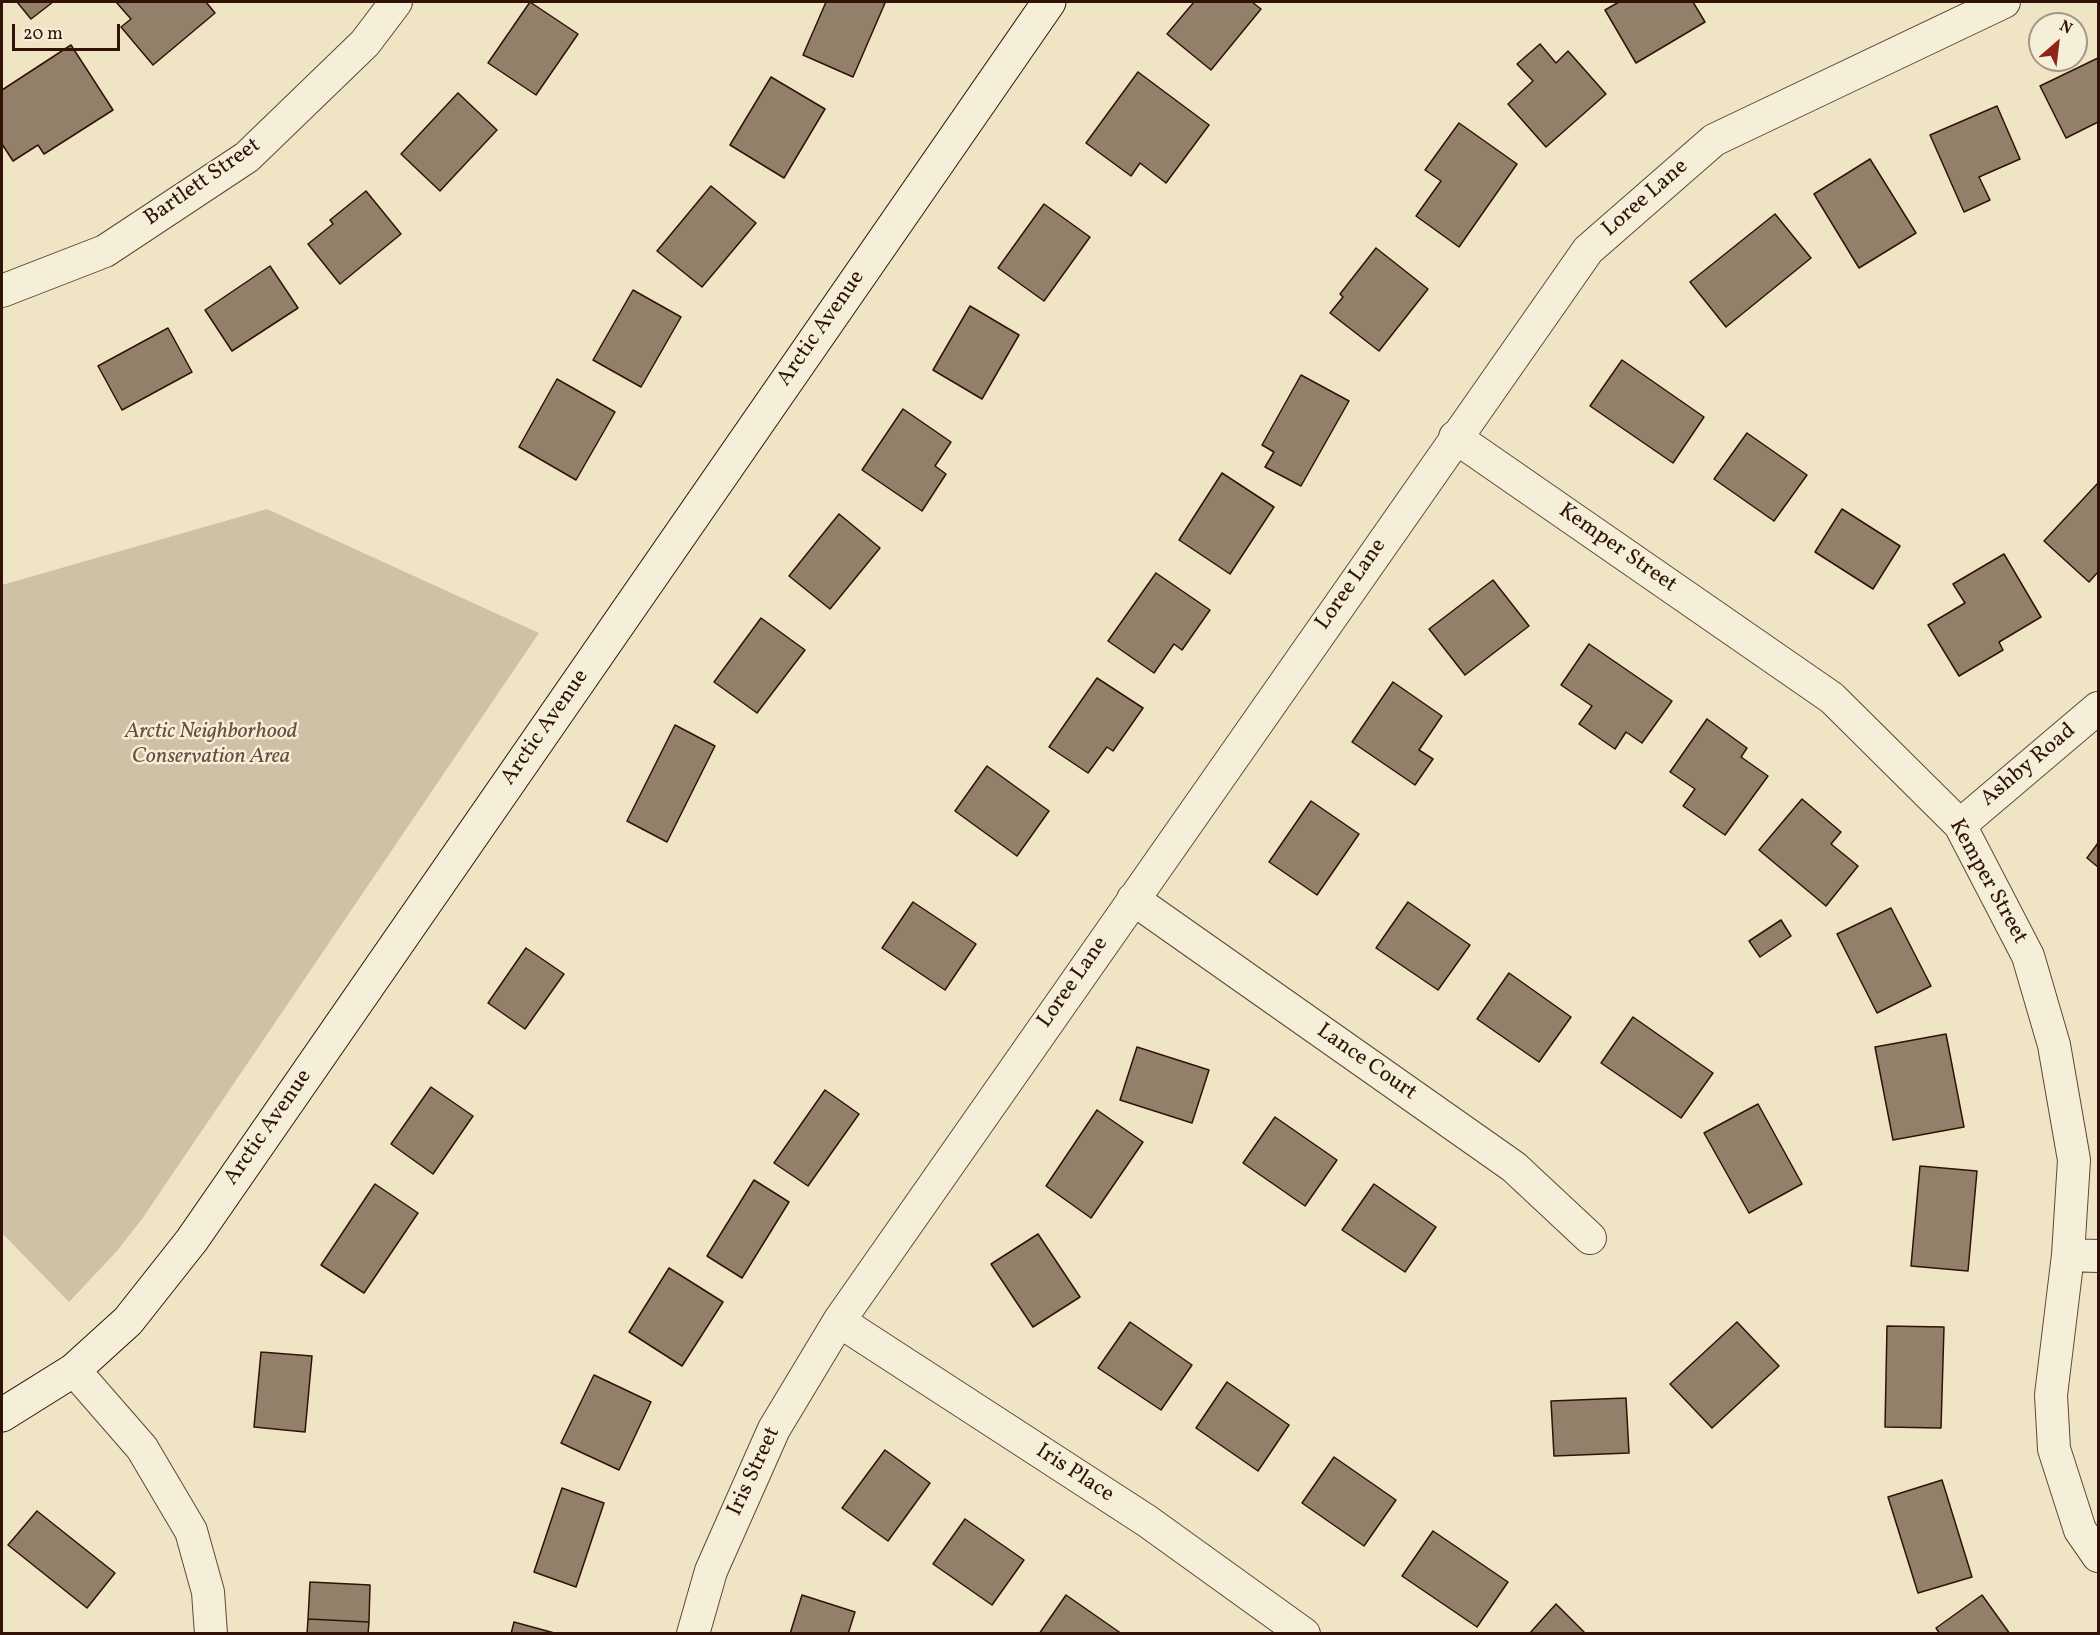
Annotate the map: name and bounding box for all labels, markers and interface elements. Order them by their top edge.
scale bar [15,12,123,50]
north arrow [2028,12,2088,72]
text: N [2055,15,2076,40]
text: 20 m [23,22,63,47]
street label: Bartlett Street [140,133,266,233]
street label: Loree Lane [1598,154,1694,244]
street label: Arctic Avenue [772,266,872,392]
street label: Kemper Street [1553,499,1681,599]
street label: Loree Lane [1311,534,1393,636]
street label: Arctic Avenue [496,665,596,791]
street label: Ashby Road [1976,719,2082,813]
park label: Arctic Neighborhood Conservation Area [125,720,297,772]
street label: Kemper Street [1942,815,2032,949]
street label: Loree Lane [1033,932,1115,1034]
street label: Lance Court [1311,1019,1421,1107]
street label: Arctic Avenue [219,1065,319,1191]
street label: Iris Street [723,1423,787,1521]
street label: Iris Place [1030,1439,1118,1509]

